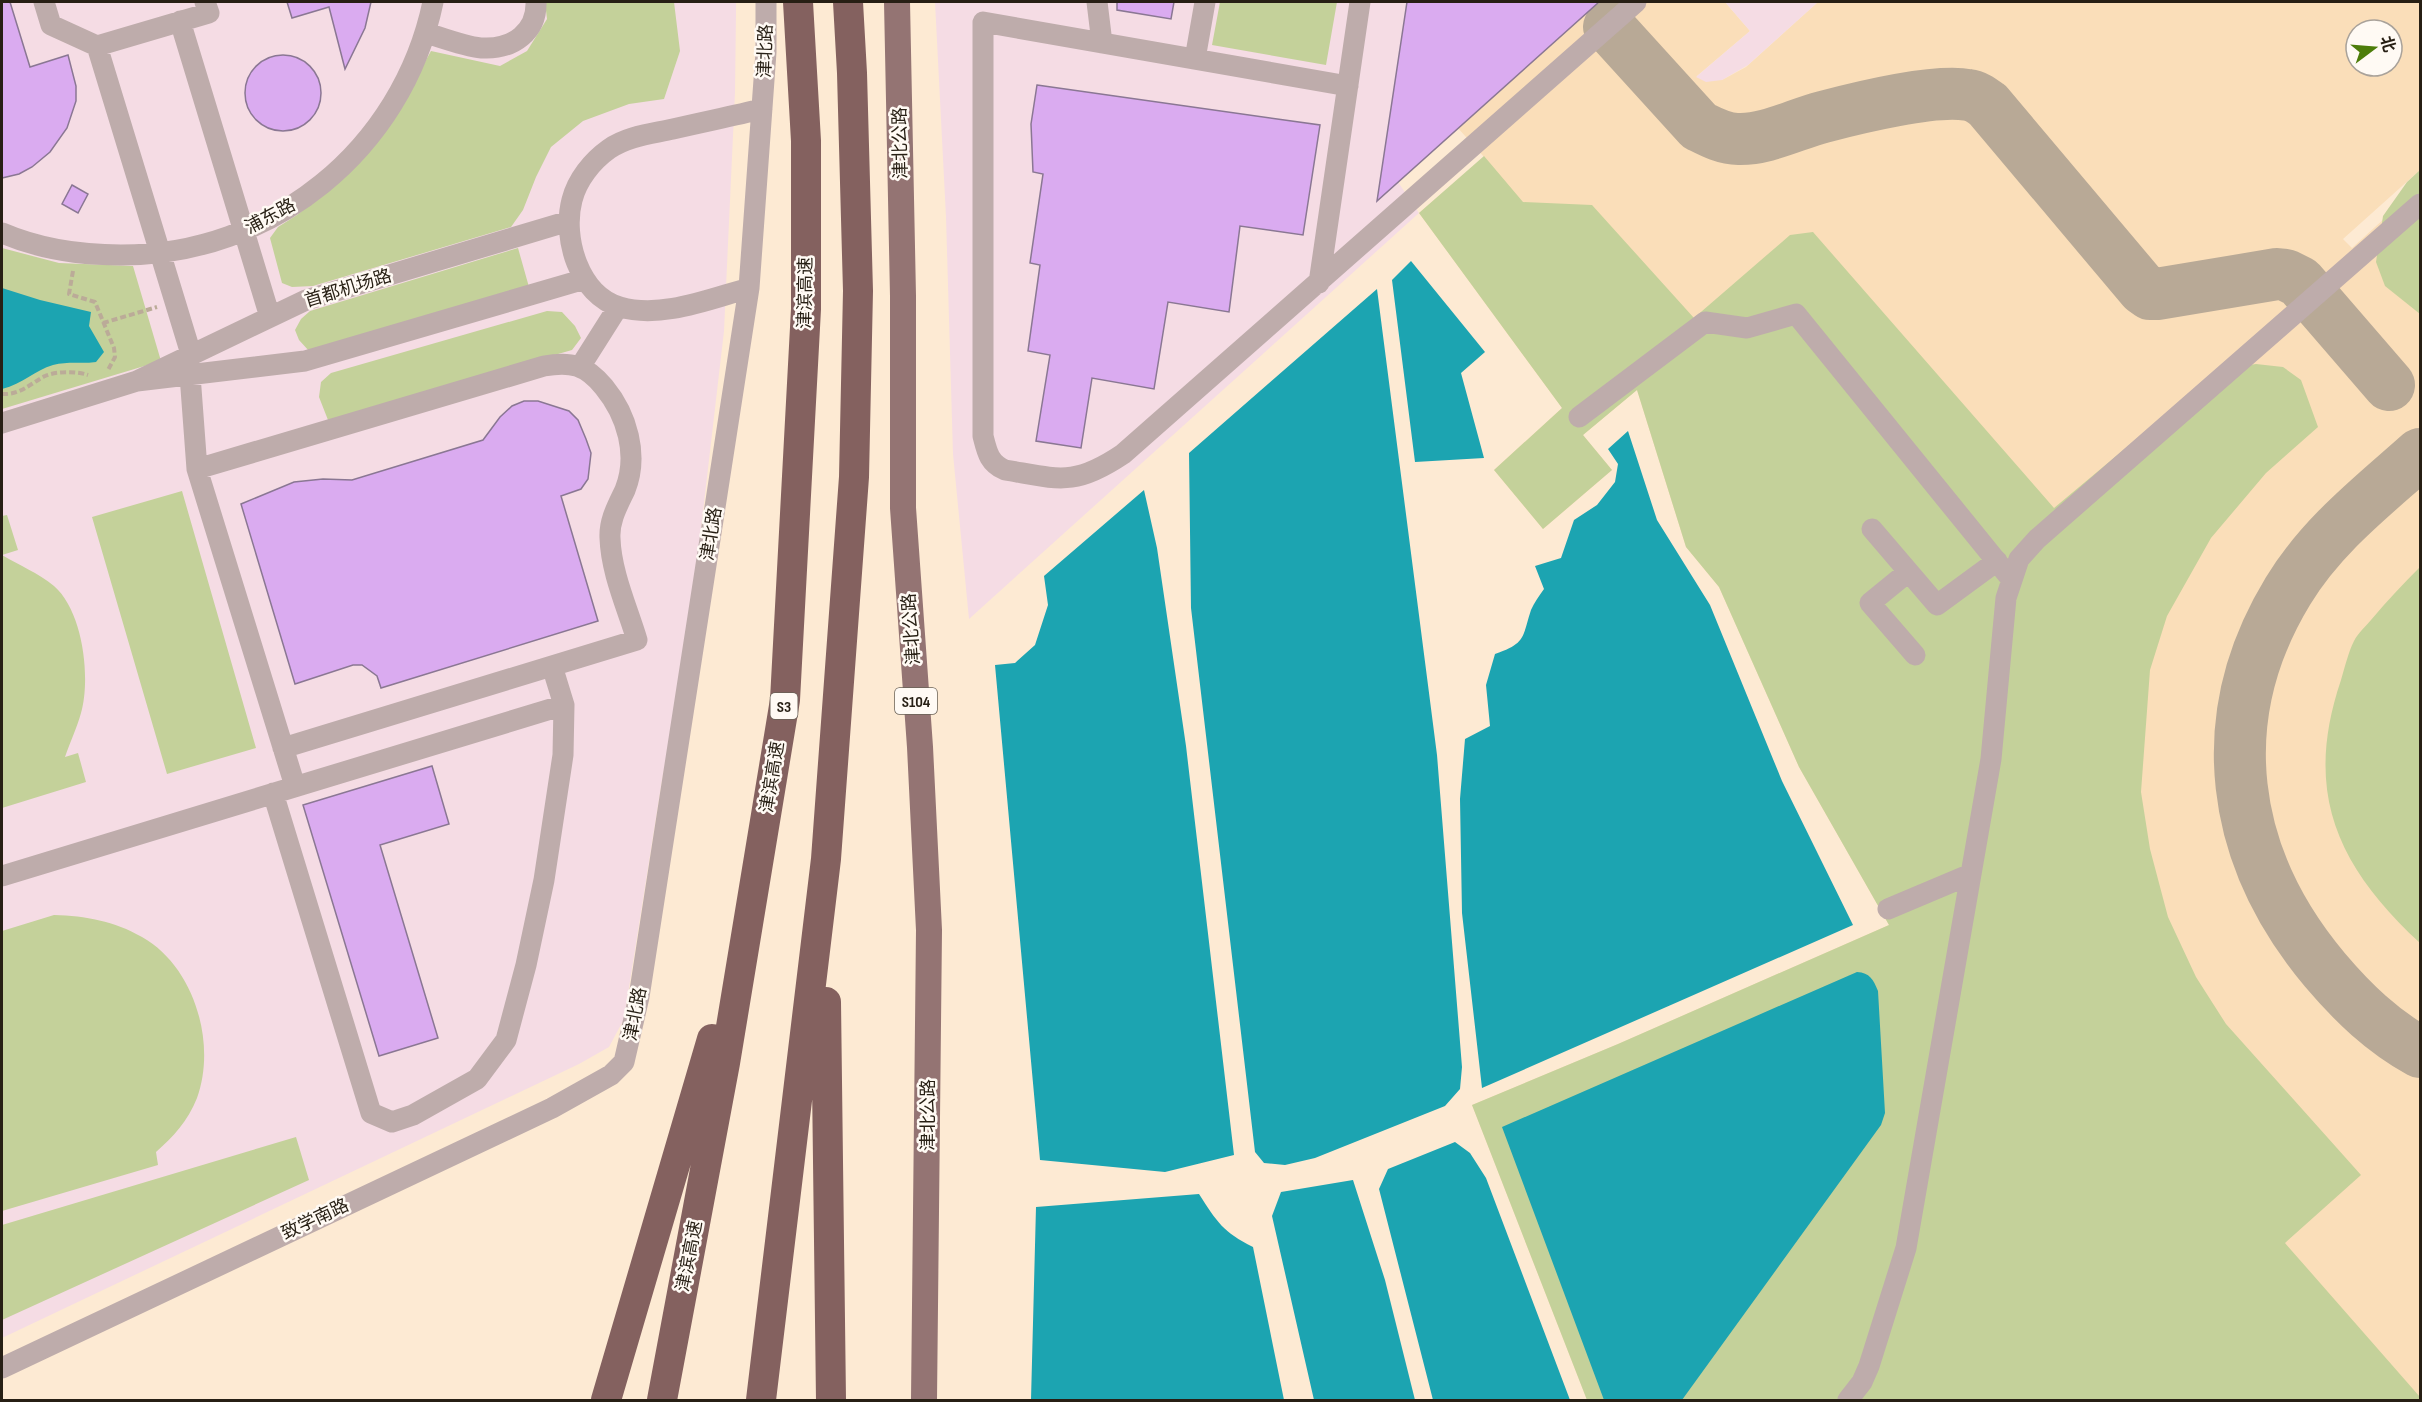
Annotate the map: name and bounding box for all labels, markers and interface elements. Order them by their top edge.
north arrow [2344,18,2404,78]
street label: 津北路 [754,24,777,78]
text: 北 [2376,34,2398,55]
street label: 津北公路 [889,107,912,179]
street label: 浦东路 [241,194,299,238]
street label: 津滨高速 [794,257,817,329]
street label: 首都机场路 [302,265,394,312]
street label: 津北路 [697,506,726,562]
street label: 津北公路 [899,592,924,666]
road number: S104 [895,688,937,714]
road number: S3 [770,693,798,719]
street label: 津滨高速 [756,740,788,814]
street label: 津北路 [620,986,651,1043]
street label: 津北公路 [918,1079,939,1151]
street label: 致学南路 [278,1195,352,1244]
street label: 津滨高速 [672,1219,707,1293]

